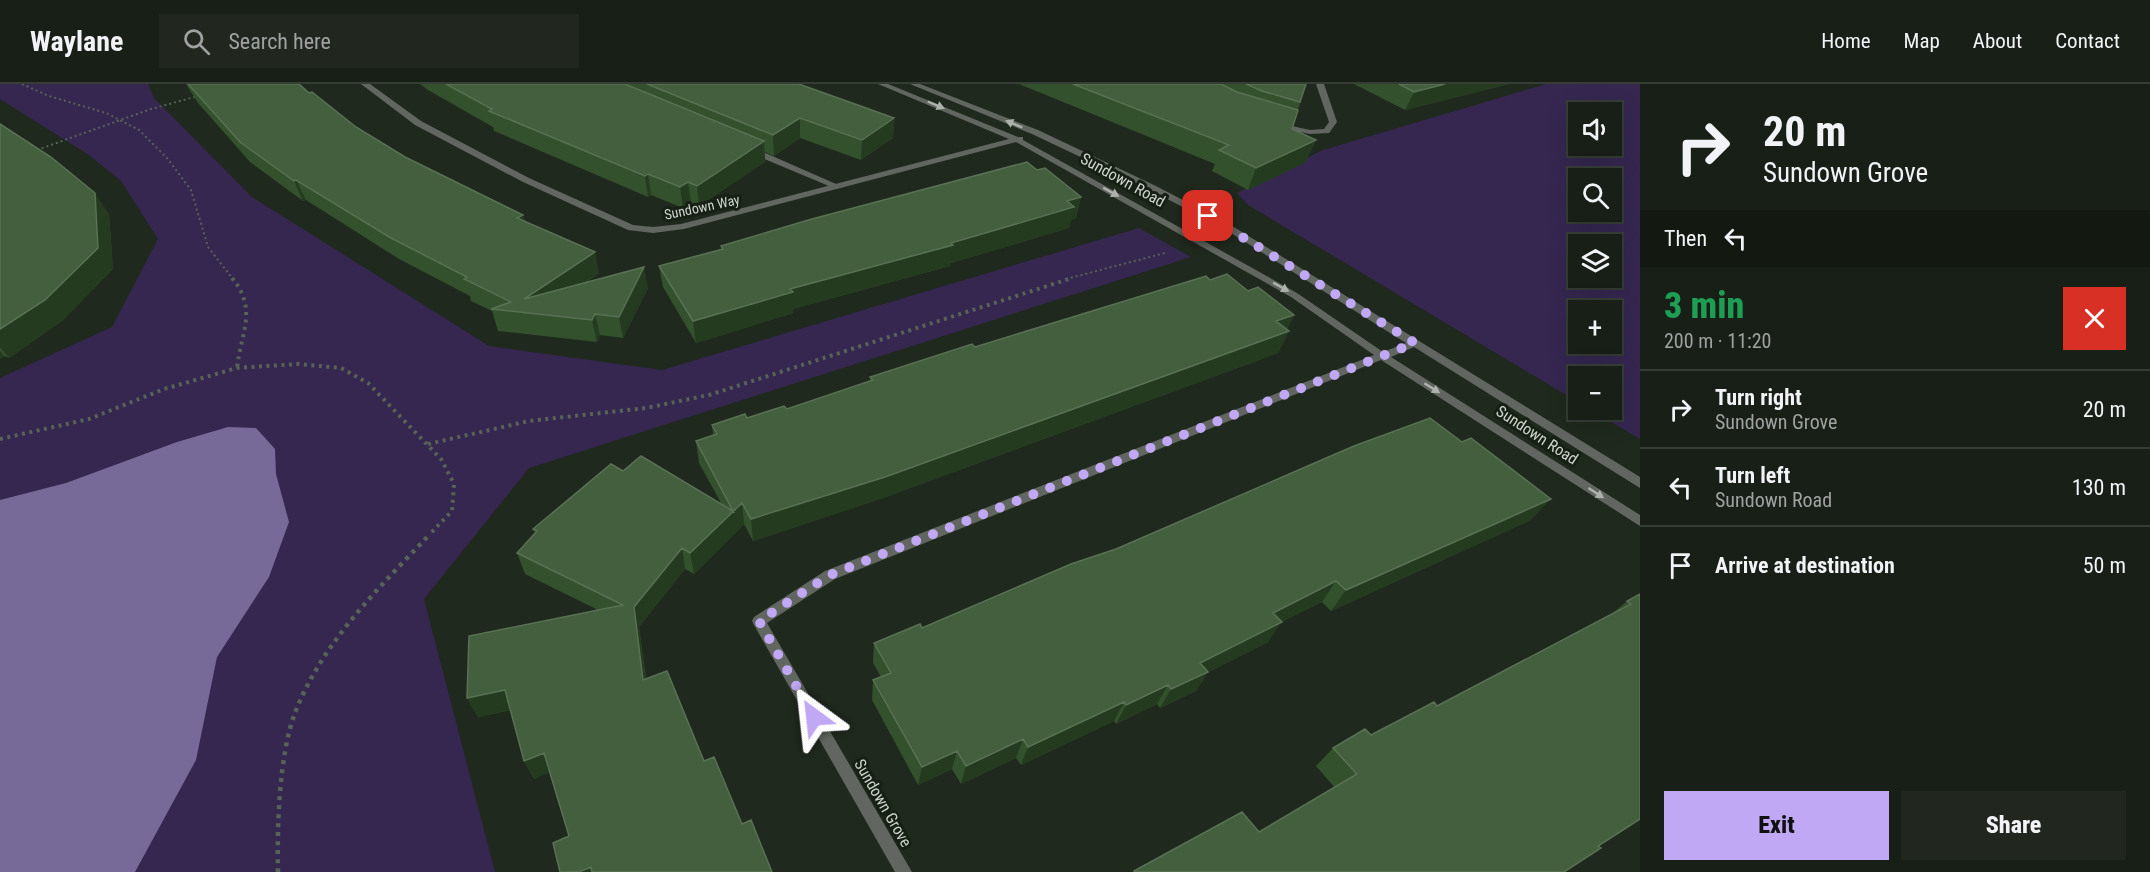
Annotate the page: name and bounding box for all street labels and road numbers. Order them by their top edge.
street label: Sundown Road [1077,149,1169,211]
street label: Sundown Way [663,191,741,223]
street label: Sundown Road [1493,402,1581,468]
street label: Sundown Grove [850,756,916,850]

